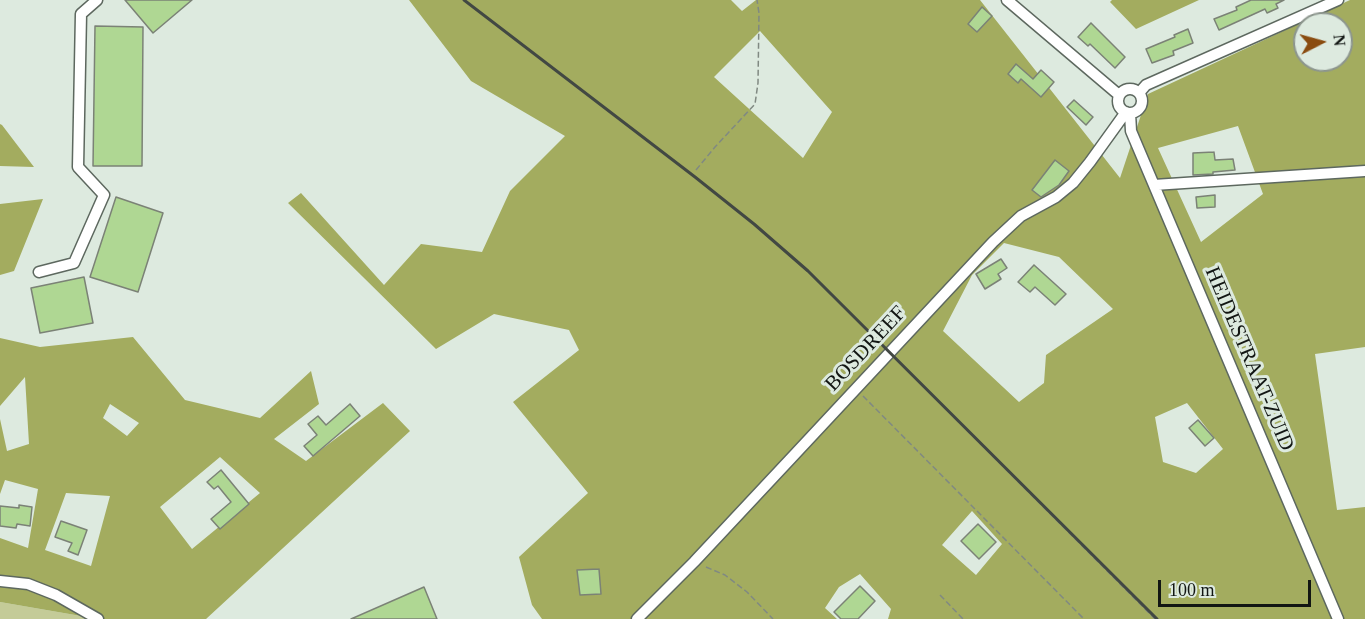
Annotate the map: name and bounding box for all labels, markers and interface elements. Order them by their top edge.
north arrow [1293,12,1353,72]
text: N [1330,34,1348,47]
street label: HEIDESTRAAT-ZUID [1199,263,1299,455]
street label: BOSDREEF [820,301,912,397]
scale bar [1161,568,1314,606]
text: 100 m [1169,580,1215,600]

